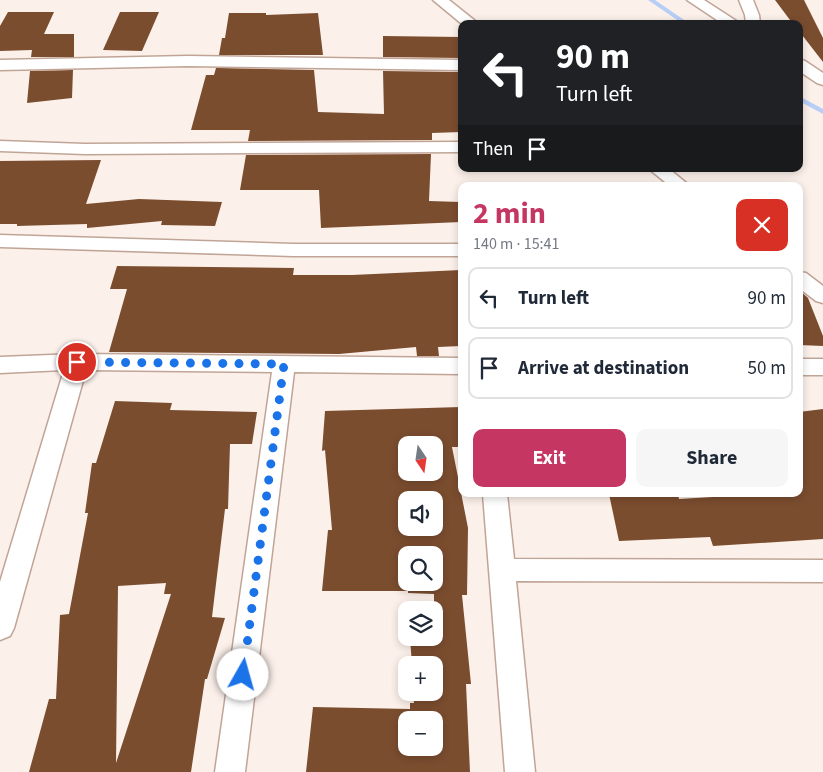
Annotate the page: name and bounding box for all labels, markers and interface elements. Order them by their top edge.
text: 90 m [556,32,630,82]
icon: left [473,40,538,105]
text: Turn left [556,78,632,110]
icon: arrive [523,135,551,163]
text: Then [473,136,513,163]
text: 2 min [473,192,546,235]
button: close [736,199,788,251]
text: 140 m · 15:41 [473,233,560,255]
icon: left [475,284,503,312]
text: Turn left [518,285,589,312]
text: 90 m [748,285,786,312]
pin [56,341,98,383]
icon: arrive [63,348,91,376]
icon: arrive [475,354,503,382]
text: Arrive at destination [518,355,689,382]
text: 50 m [748,355,786,382]
button: Exit [473,429,626,487]
button: Share [636,429,788,487]
north arrow [398,436,442,481]
map controls [398,436,443,756]
button: sound [398,491,443,536]
button: search [398,546,443,591]
button: layers [398,601,443,646]
position arrow [216,648,268,700]
button: + [398,656,443,701]
button: − [398,711,443,756]

